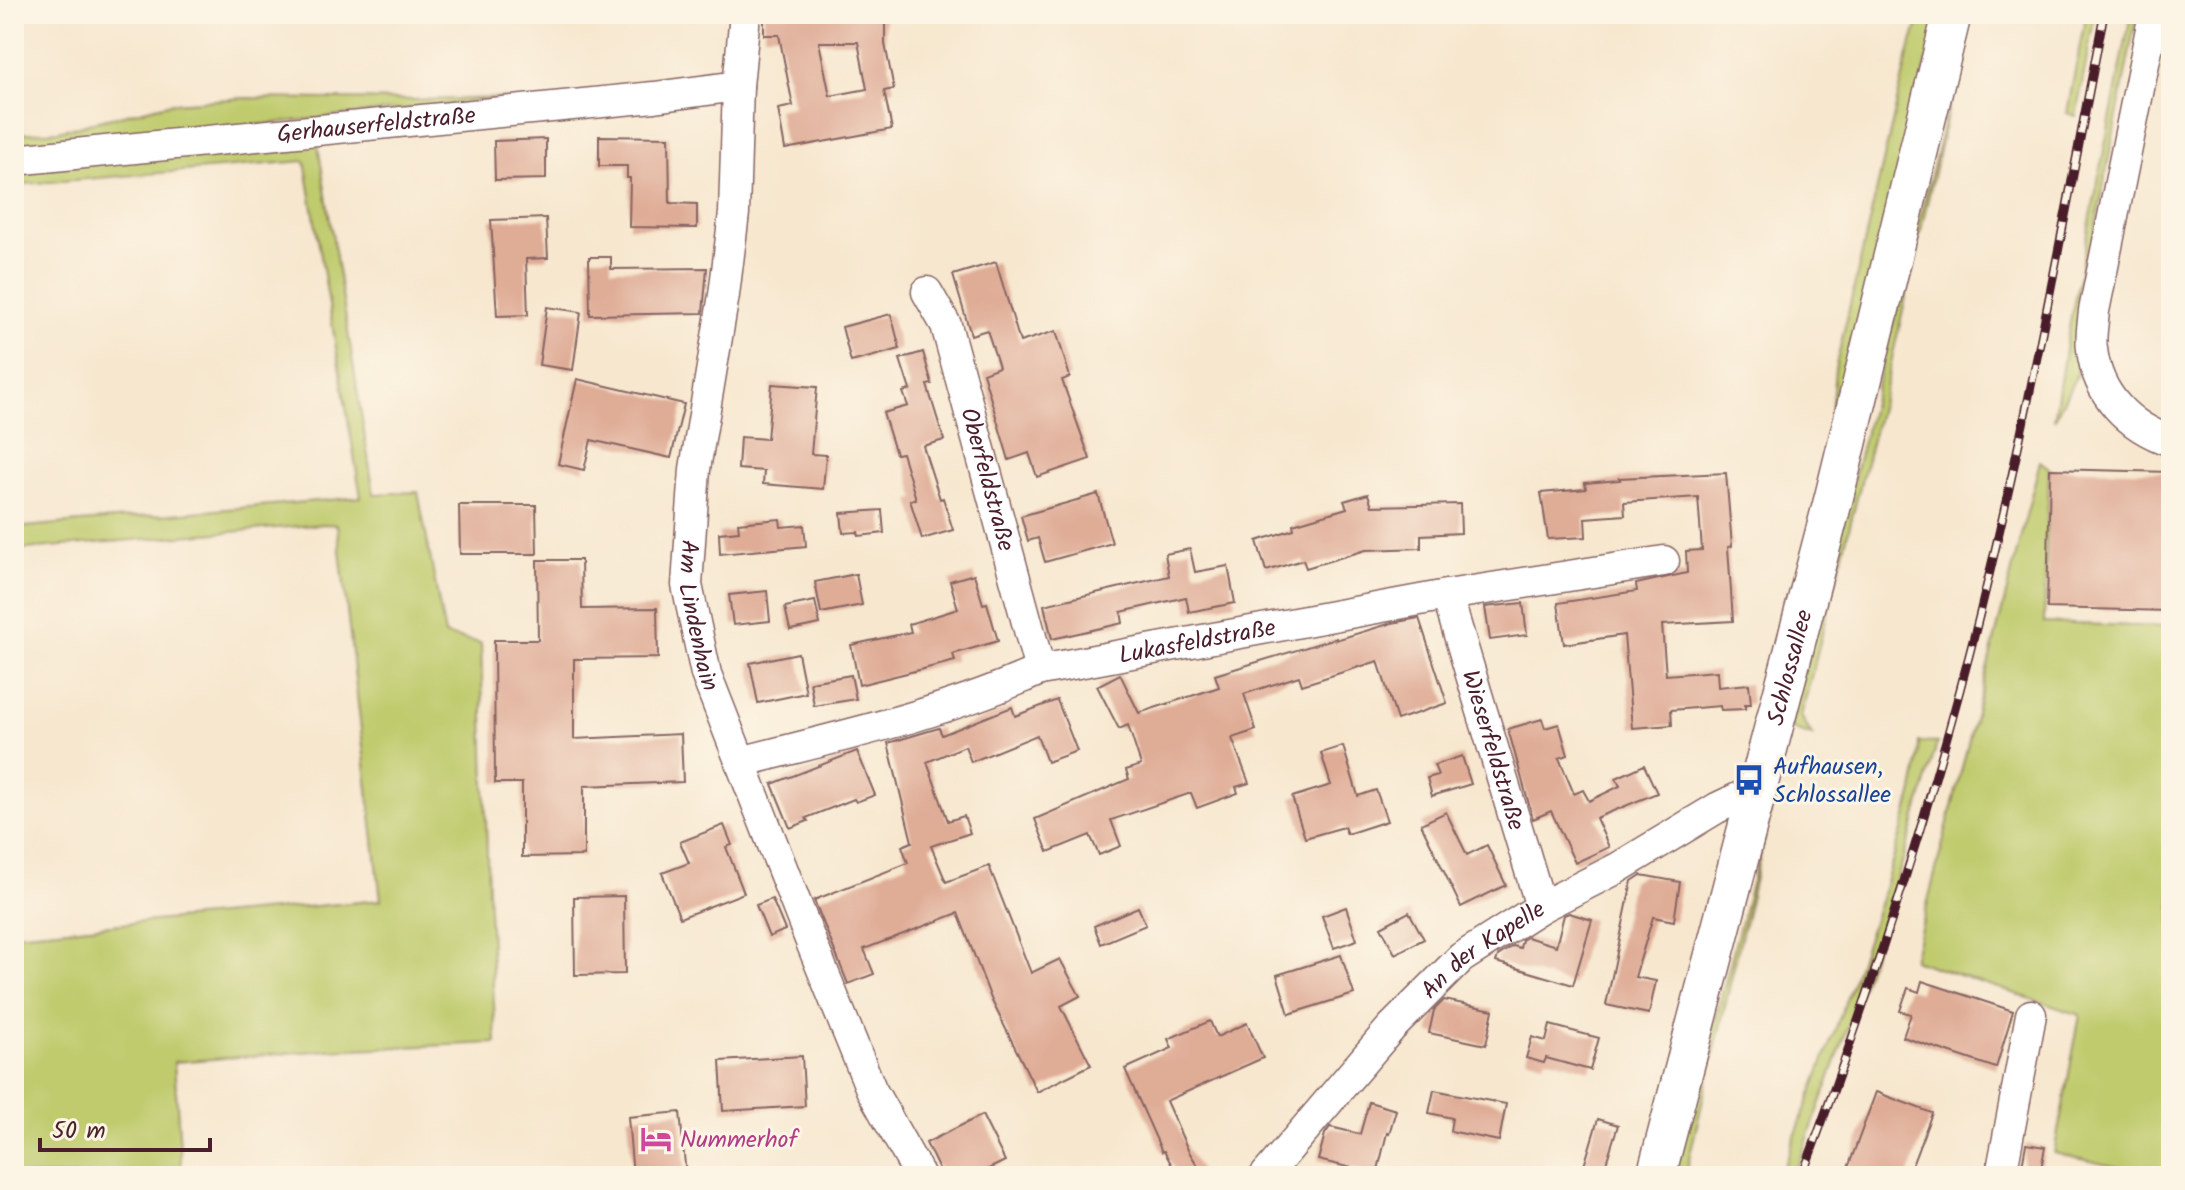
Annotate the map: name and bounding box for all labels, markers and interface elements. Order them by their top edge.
street label: Gerhauserfeldstraße [275,97,478,155]
street label: Oberfeldstraße [948,403,1025,556]
street label: Am Lindenhain [666,538,729,697]
street label: Schlossallee [1757,605,1825,730]
street label: Lukasfeldstraße [1116,609,1279,676]
street label: Wieserfeldstraße [1450,666,1535,836]
place label: Aufhausen, Schlossallee [1773,748,1891,815]
bus stop icon: Aufhausen, Schlossallee [1732,763,1766,797]
street label: An der Kapelle [1412,891,1554,1009]
scale bar [40,1102,210,1152]
text: 50 m [52,1112,106,1151]
place label: Nummerhof [680,1121,800,1160]
hotel icon: Nummerhof [639,1122,673,1156]

